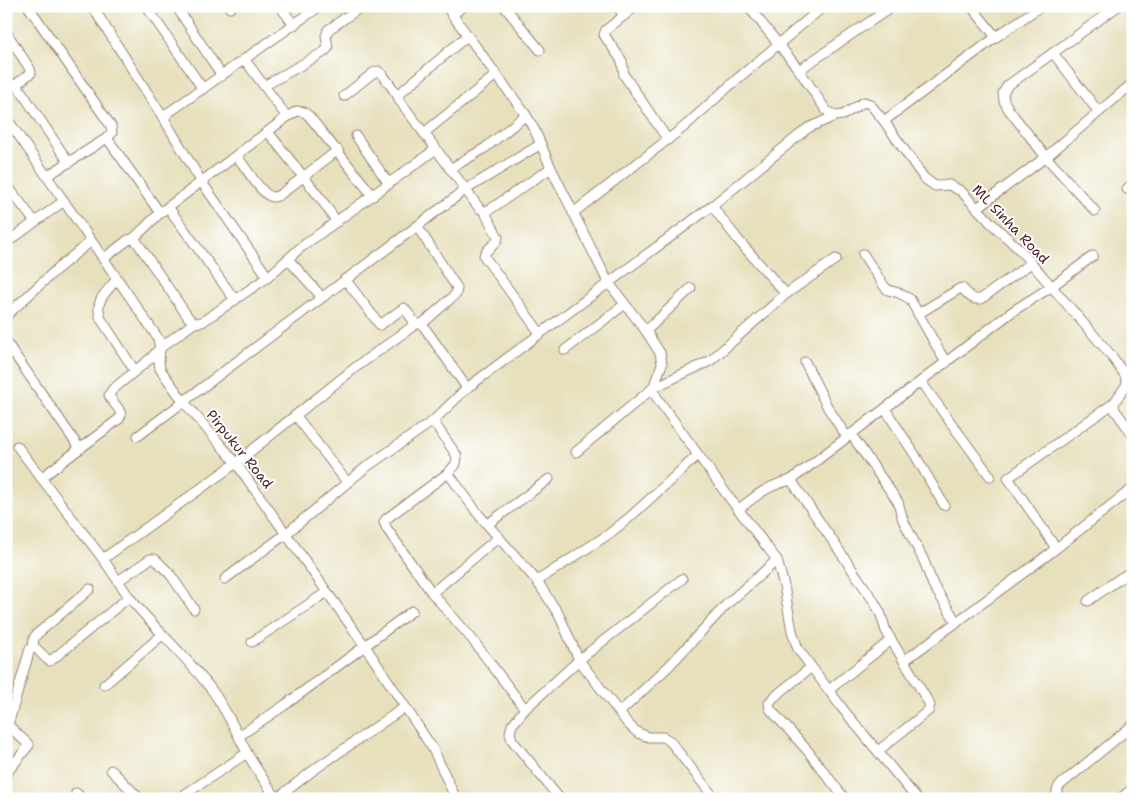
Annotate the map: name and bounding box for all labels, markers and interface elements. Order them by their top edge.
street label: ML Sinha Road [969,181,1053,267]
street label: Pirpukur Road [203,406,277,492]

